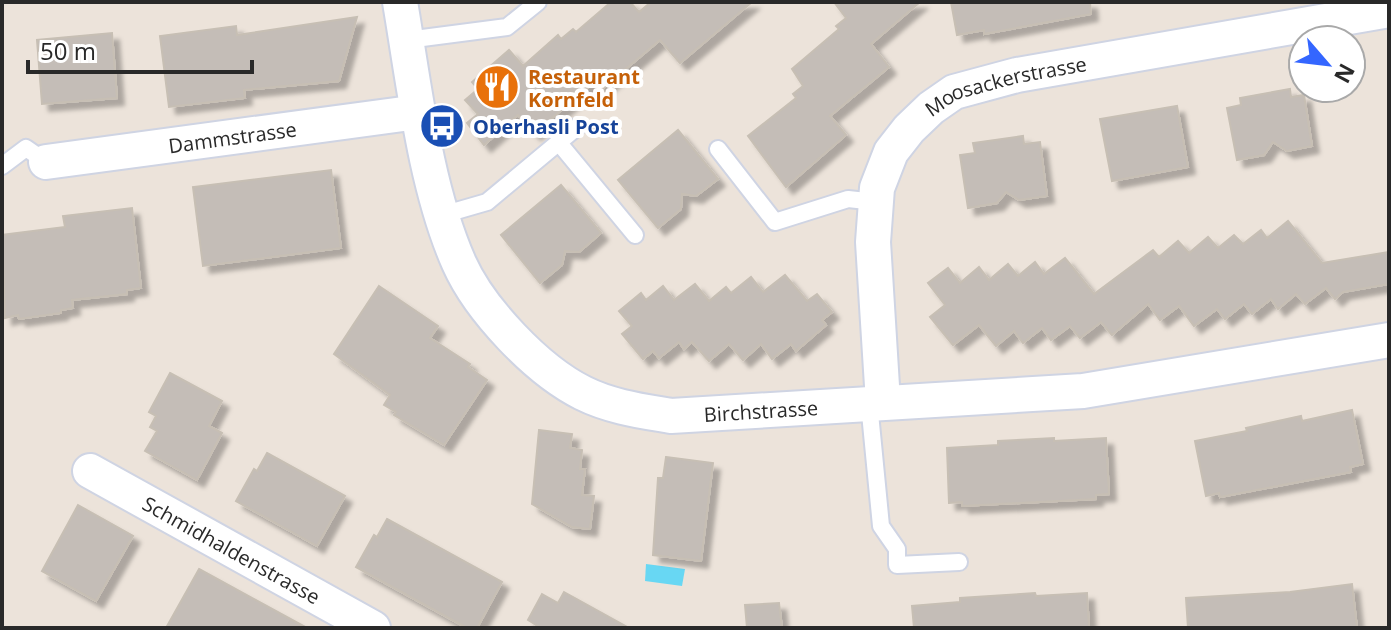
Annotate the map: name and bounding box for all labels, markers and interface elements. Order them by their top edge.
scale bar [28,24,252,74]
north arrow [1287,24,1367,104]
text: 50 m [40,34,96,67]
street label: Moosackerstrasse [919,50,1089,122]
text: N [1328,59,1363,89]
restaurant icon: Restaurant Kornfeld [473,63,521,111]
place label: Restaurant Kornfeld [528,63,640,113]
bus stop icon: Oberhasli Post [418,102,466,150]
place label: Oberhasli Post [473,113,619,140]
street label: Dammstrasse [167,115,298,159]
street label: Birchstrasse [703,394,819,427]
street label: Schmidhaldenstrasse [138,489,325,610]

